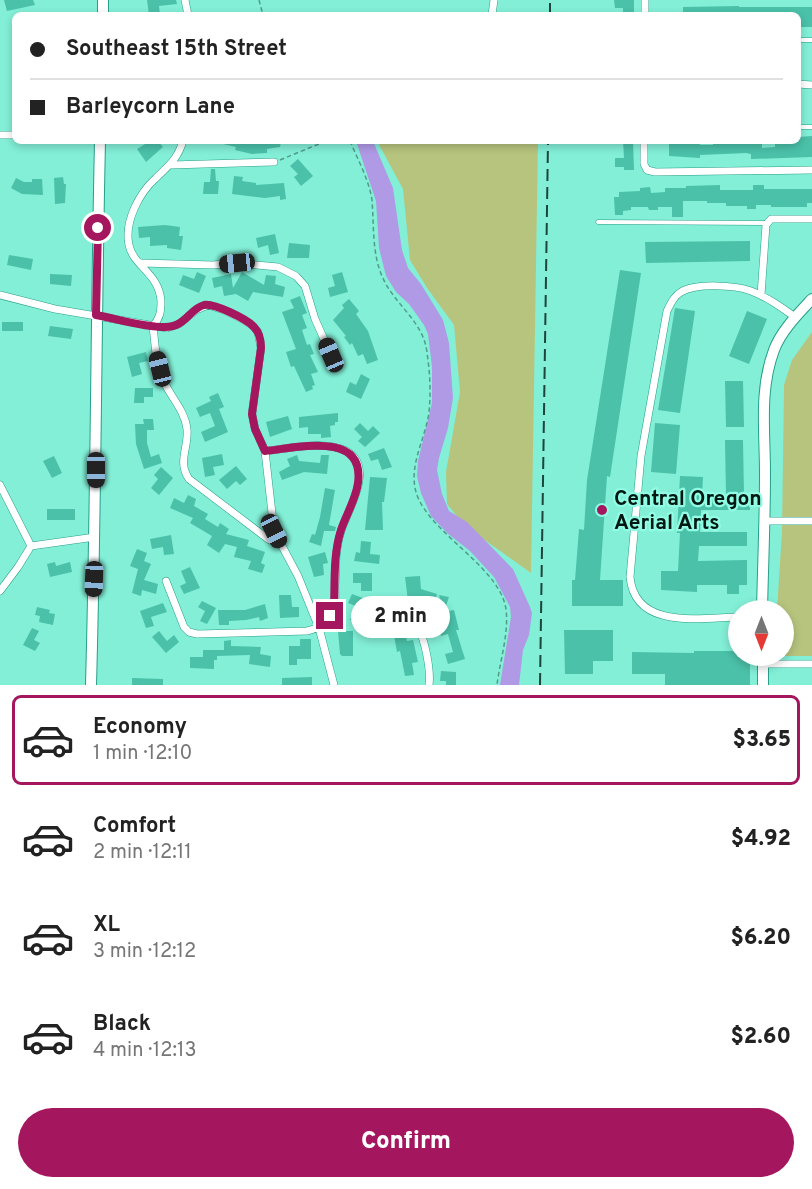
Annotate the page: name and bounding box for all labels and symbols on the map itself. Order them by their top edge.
route start [84,214,111,241]
car [218,252,256,274]
car [316,335,346,375]
car [147,349,173,389]
car [87,452,105,488]
place label: Central Oregon Aerial Arts [614,486,762,537]
marker: Central Oregon Aerial Arts [595,503,609,517]
car [258,511,290,551]
car [84,561,104,597]
callout: 2 min [351,595,450,637]
north arrow [728,600,794,666]
route end [316,602,343,629]

